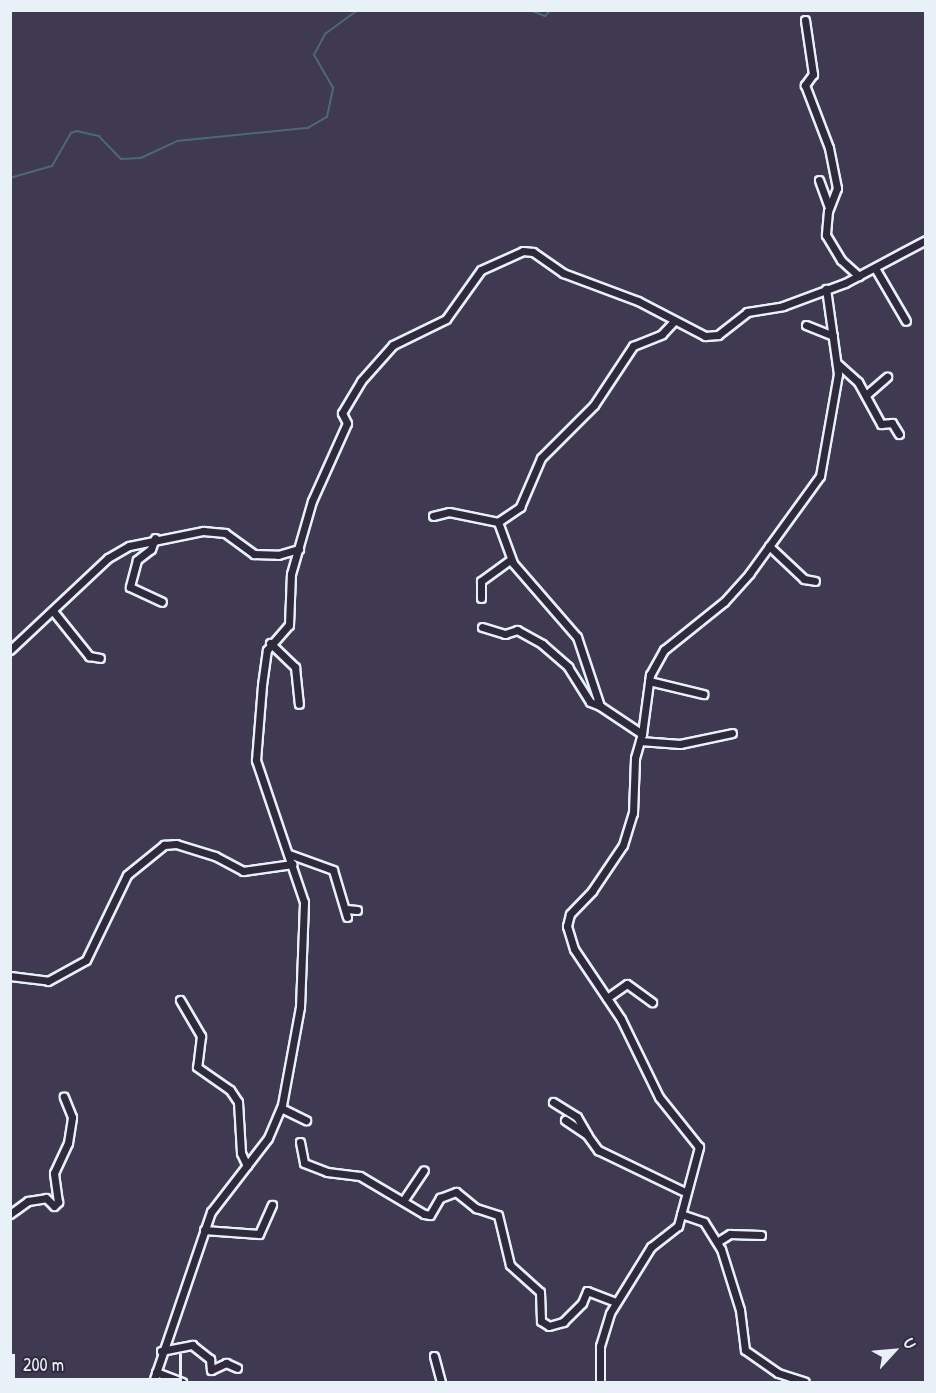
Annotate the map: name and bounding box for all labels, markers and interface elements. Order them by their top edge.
north arrow [864,1321,924,1381]
text: U [898,1334,922,1352]
scale bar [15,1342,184,1380]
text: 200 m [23,1352,64,1377]

